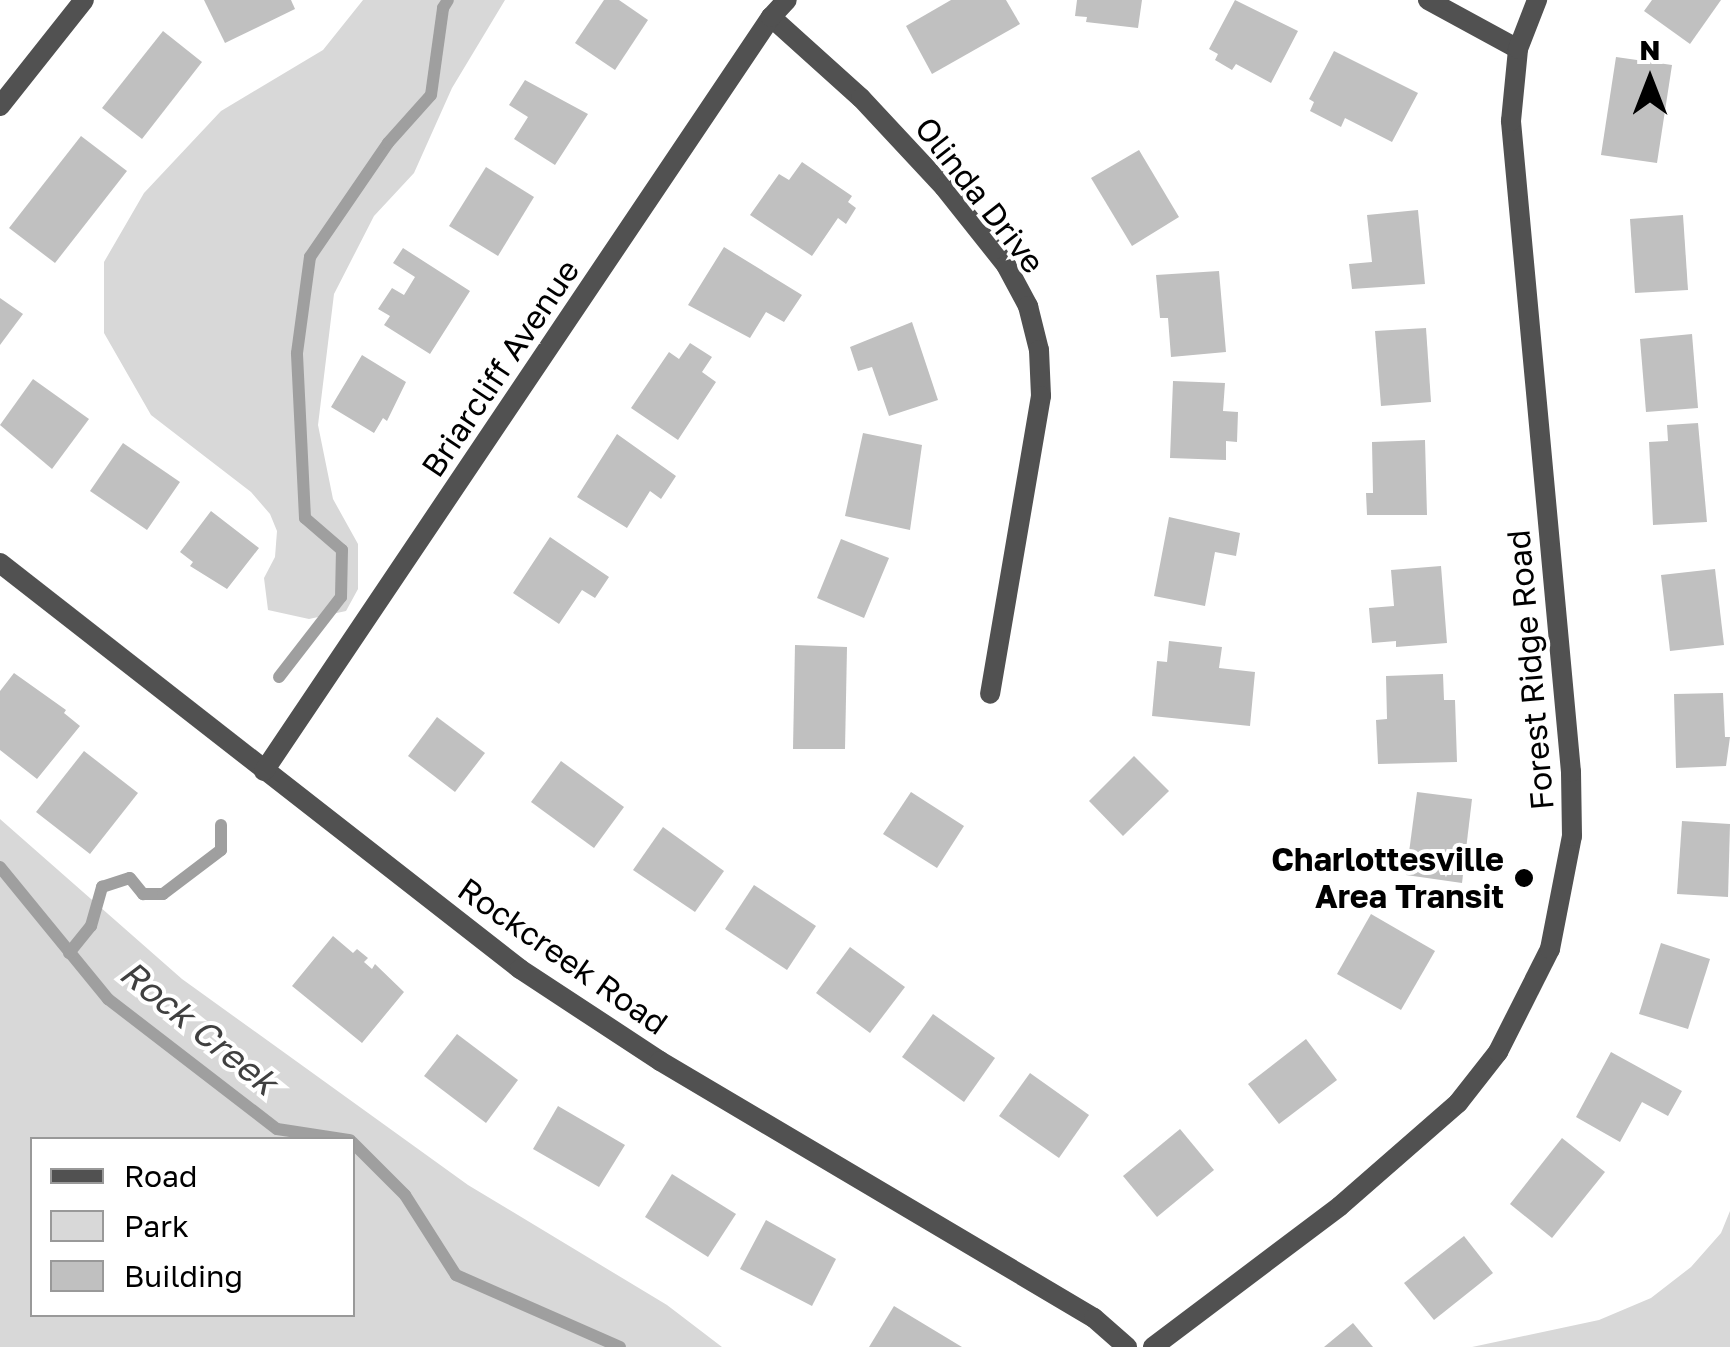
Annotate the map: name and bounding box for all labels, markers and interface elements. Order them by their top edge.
north arrow [1600,30,1700,130]
text: N [1639,33,1661,66]
street label: Olinda Drive [907,109,1053,281]
street label: Briarcliff Avenue [413,252,587,484]
street label: Forest Ridge Road [1499,528,1561,812]
place label: Charlottesville Area Transit [1271,841,1504,916]
marker: Charlottesville Area Transit [1513,867,1535,889]
street label: Rockcreek Road [451,870,675,1042]
water label: Rock Creek [112,951,286,1103]
legend [30,1137,355,1317]
text: Road [124,1158,198,1194]
text: Park [124,1208,189,1244]
text: Building [124,1258,243,1294]

